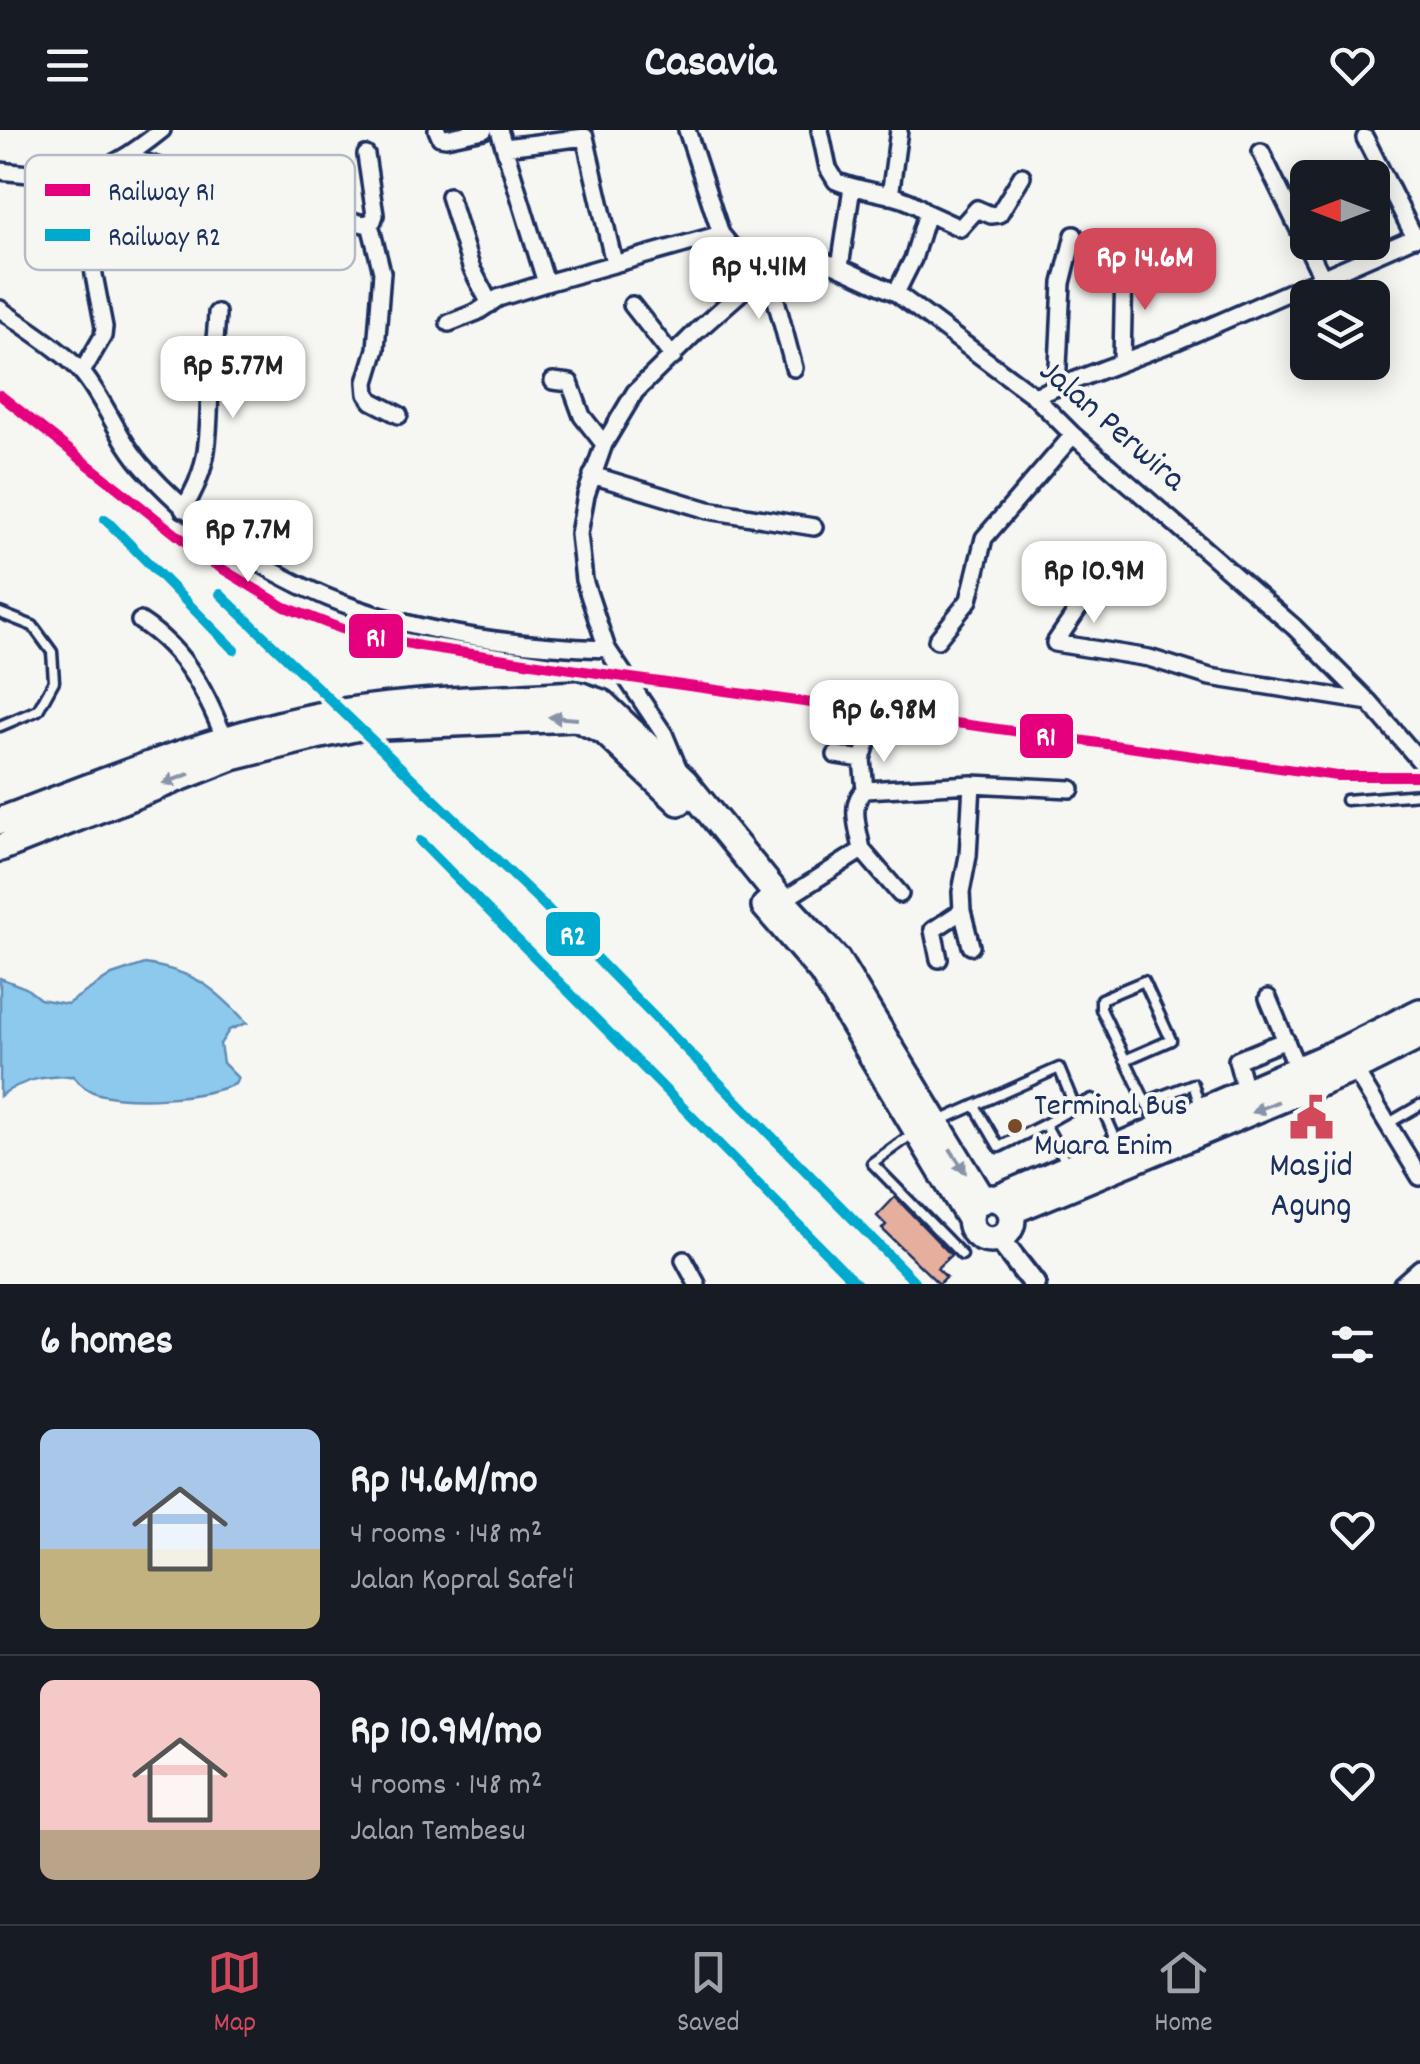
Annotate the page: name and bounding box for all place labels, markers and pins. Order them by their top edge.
pin: Rp 14.6M [1042,228,1248,313]
pin: Rp 4.41M [656,237,862,322]
pin: Rp 5.77M [130,336,336,421]
pin: Rp 7.7M [156,500,340,585]
pin: Rp 10.9M [991,541,1197,626]
pin: Rp 6.98M [781,680,987,765]
place label: Terminal Bus Muara Enim [1034,1085,1188,1171]
public building icon: Masjid Agung [1287,1094,1335,1142]
marker: Terminal Bus Muara Enim [1005,1116,1025,1136]
place label: Masjid Agung [1269,1143,1353,1233]

